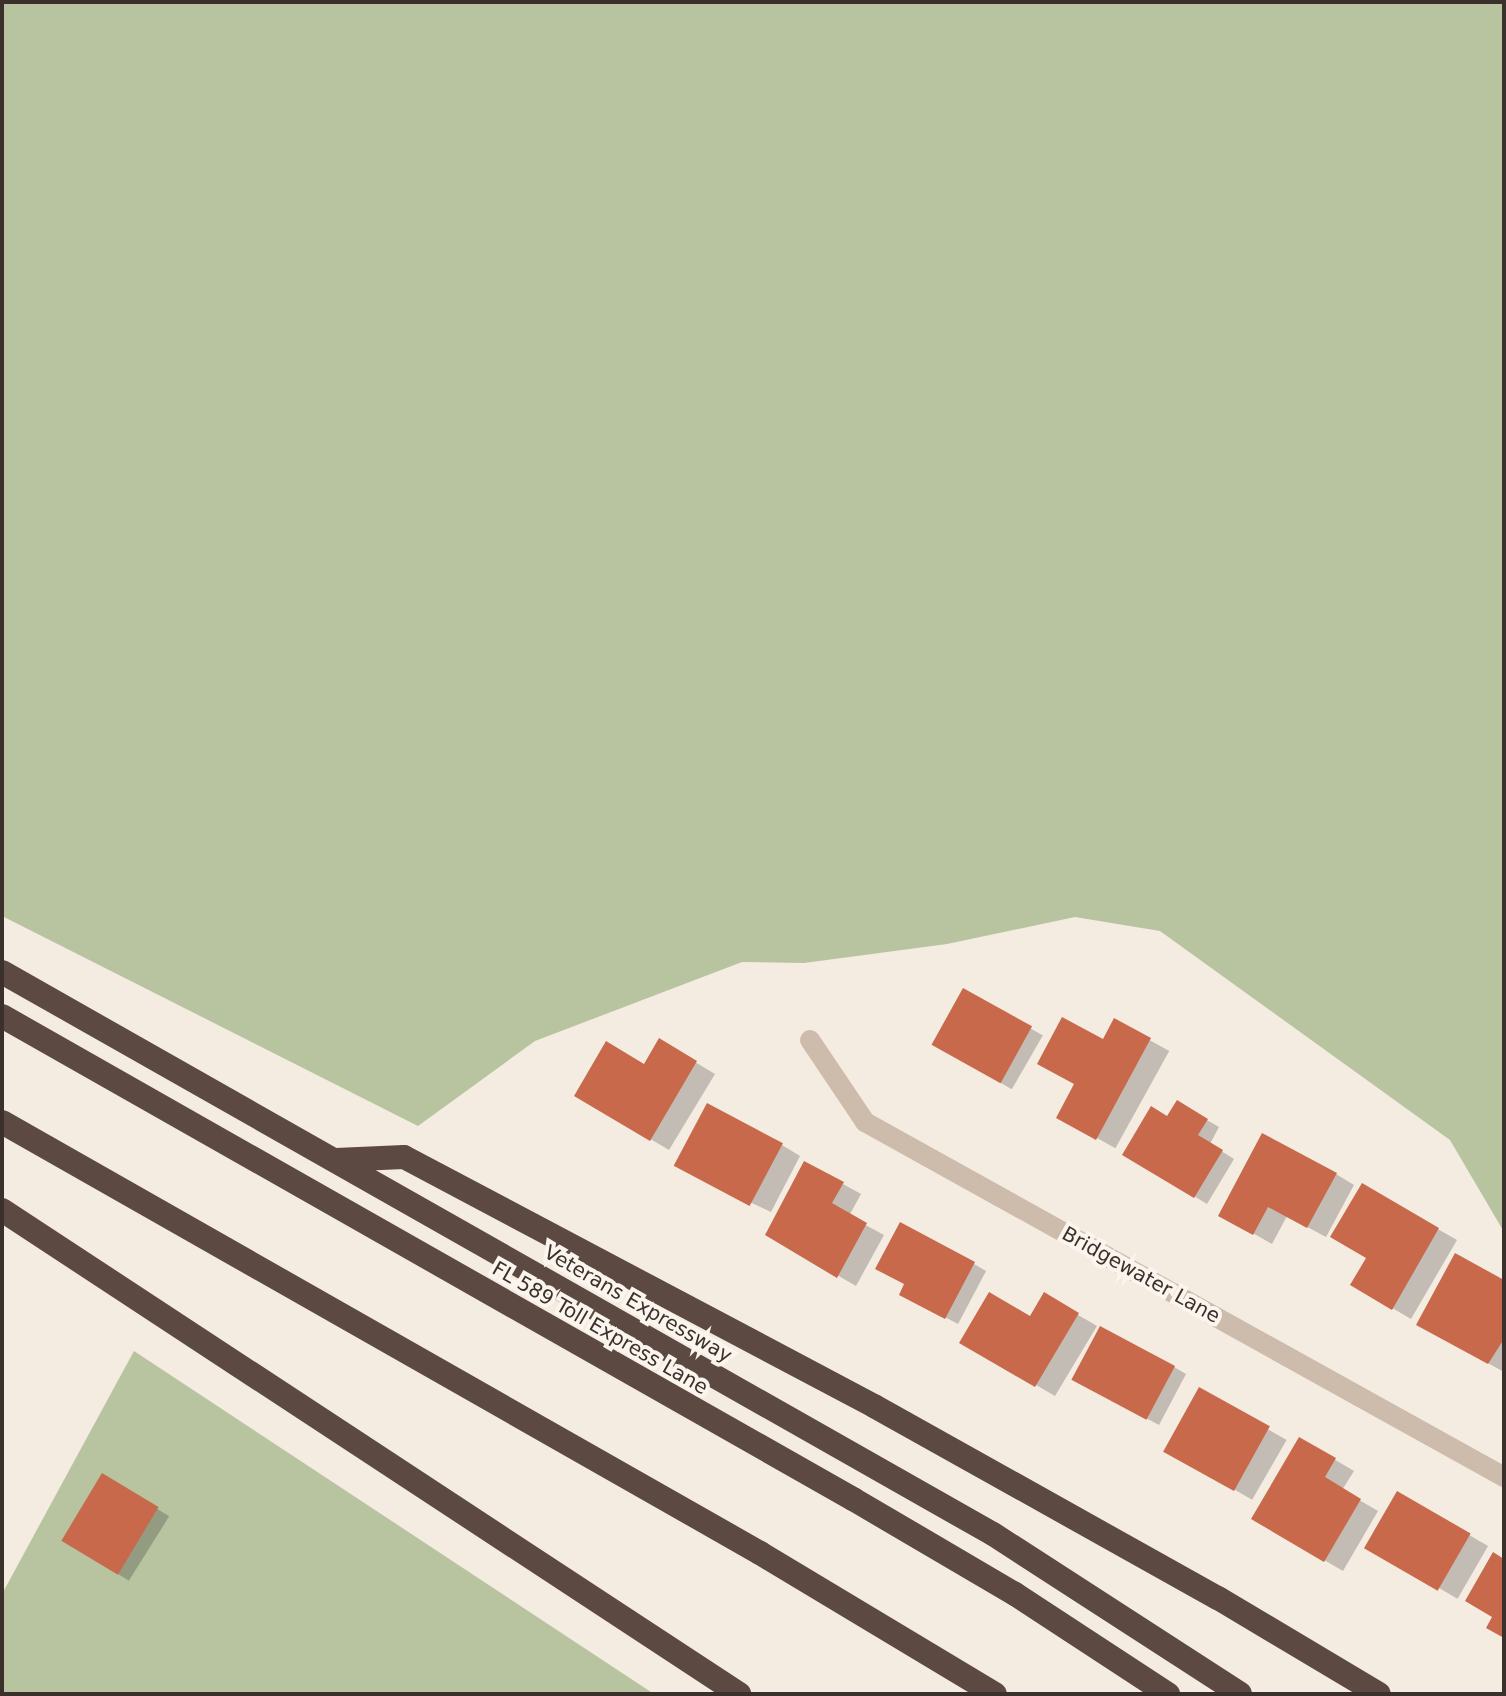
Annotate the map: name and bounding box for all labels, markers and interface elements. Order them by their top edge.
street label: Bridgewater Lane [1058,1222,1224,1328]
street label: Veterans Expressway [540,1240,736,1368]
street label: FL 589 Toll Express Lane [488,1256,712,1400]

